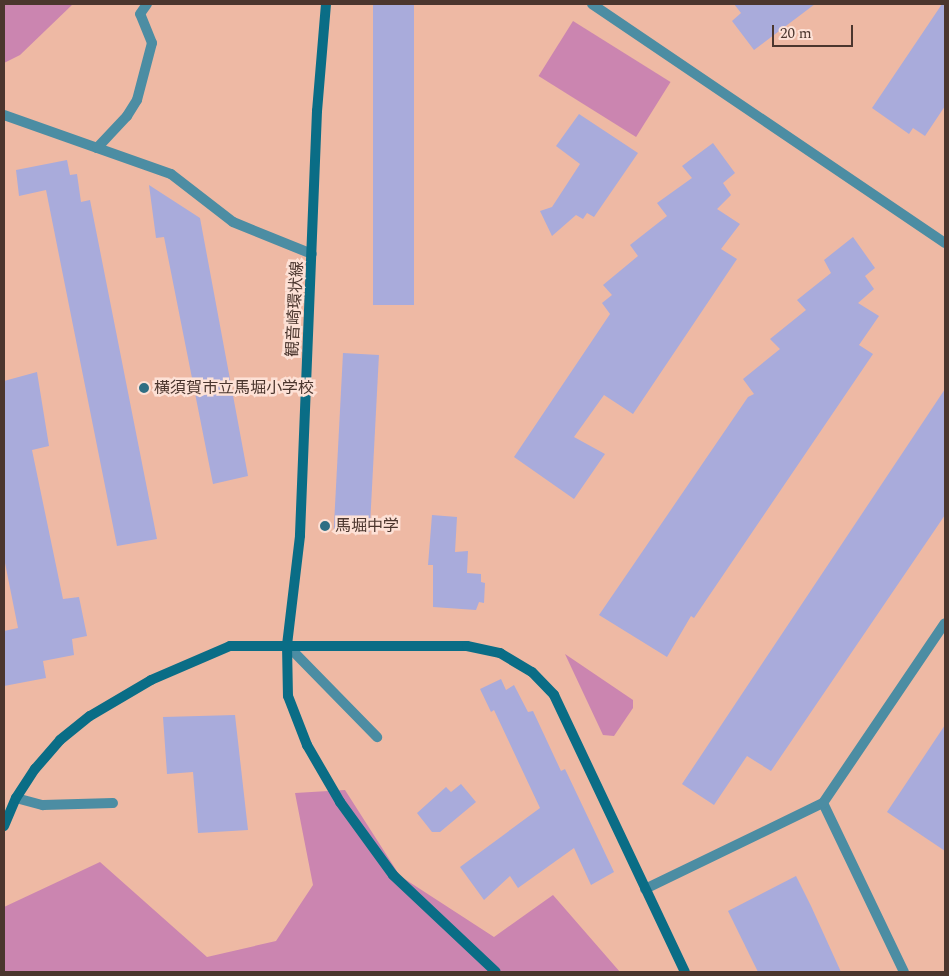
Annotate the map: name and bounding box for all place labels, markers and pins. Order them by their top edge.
place label: 横須賀市立馬堀小学校 [154,378,314,398]
marker: 横須賀市立馬堀小学校 [138,382,150,394]
place label: 馬堀中学 [335,516,399,536]
marker: 馬堀中学 [319,520,331,532]

